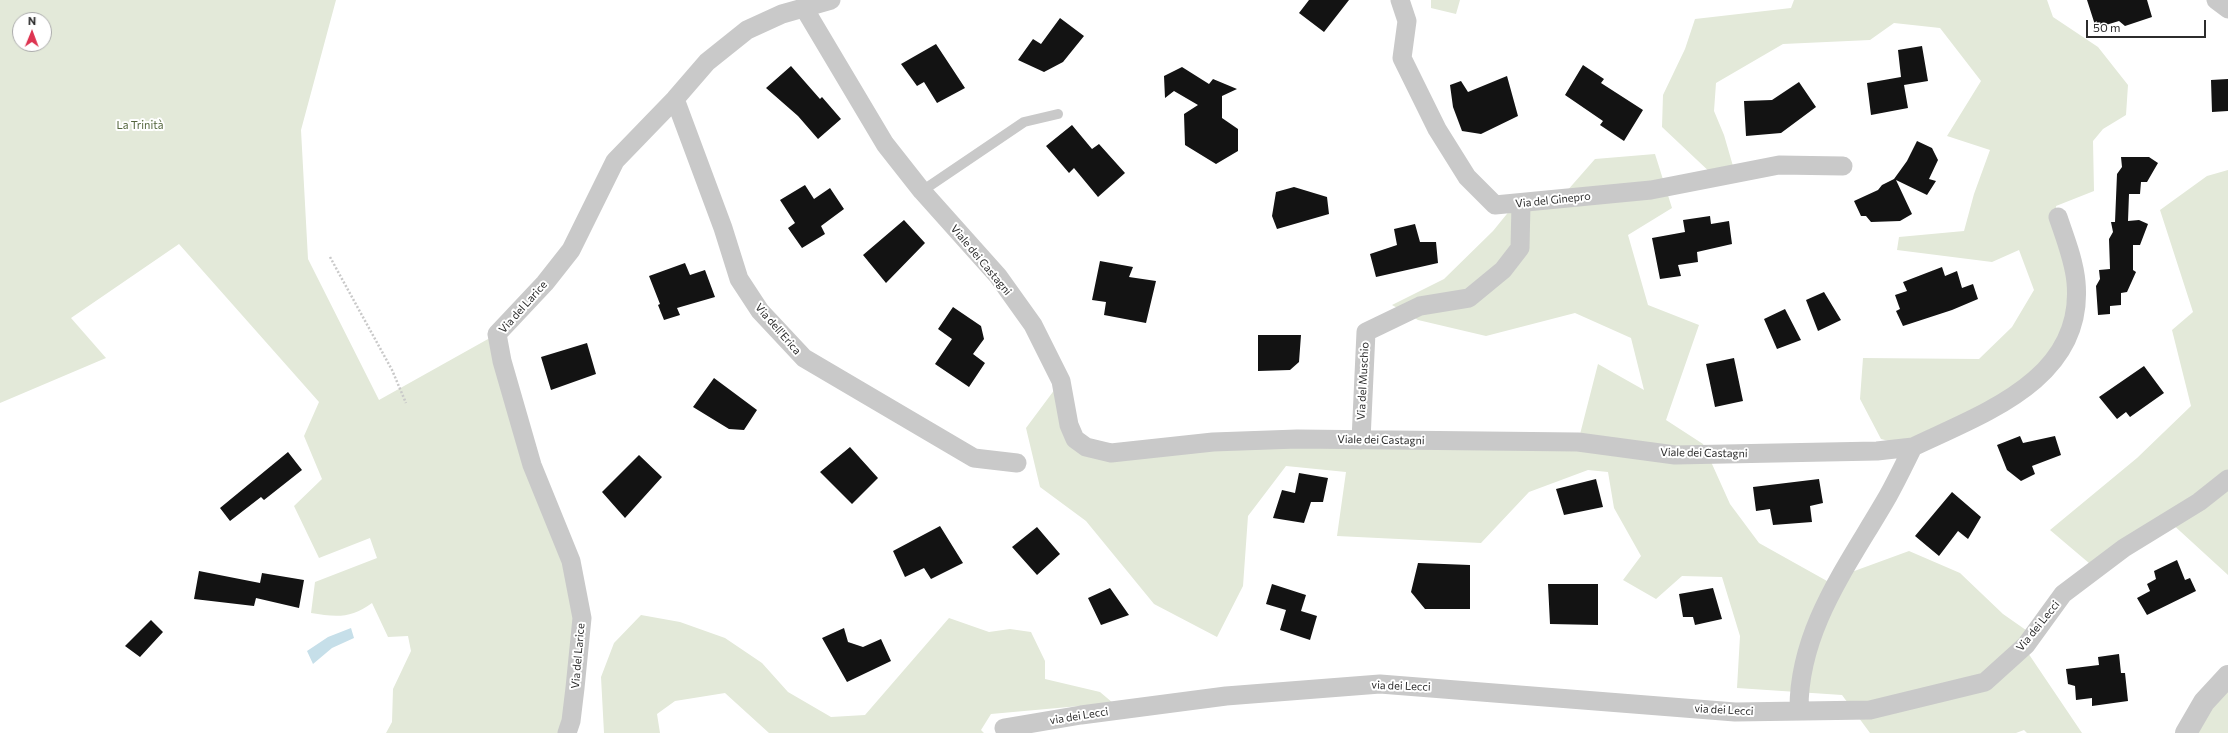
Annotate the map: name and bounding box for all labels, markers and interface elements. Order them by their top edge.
north arrow [12,12,52,52]
scale bar [2088,12,2208,38]
text: N [28,14,36,27]
text: 50 m [2093,20,2121,34]
park label: La Trinità [117,118,163,132]
street label: Via del Ginepro [1515,189,1591,211]
street label: Viale dei Castagni [948,222,1014,298]
street label: Via del Larice [496,278,550,336]
street label: Via dell'Erica [752,301,804,357]
street label: Via del Muschio [1354,342,1372,420]
street label: Viale dei Castagni [1337,433,1425,447]
street label: Viale dei Castagni [1660,446,1748,460]
street label: Via dei Lecci [2014,598,2062,654]
street label: Via del Larice [569,623,587,689]
street label: via dei Lecci [1371,678,1431,694]
street label: via dei Lecci [1694,702,1754,718]
street label: via dei Lecci [1049,705,1109,727]

